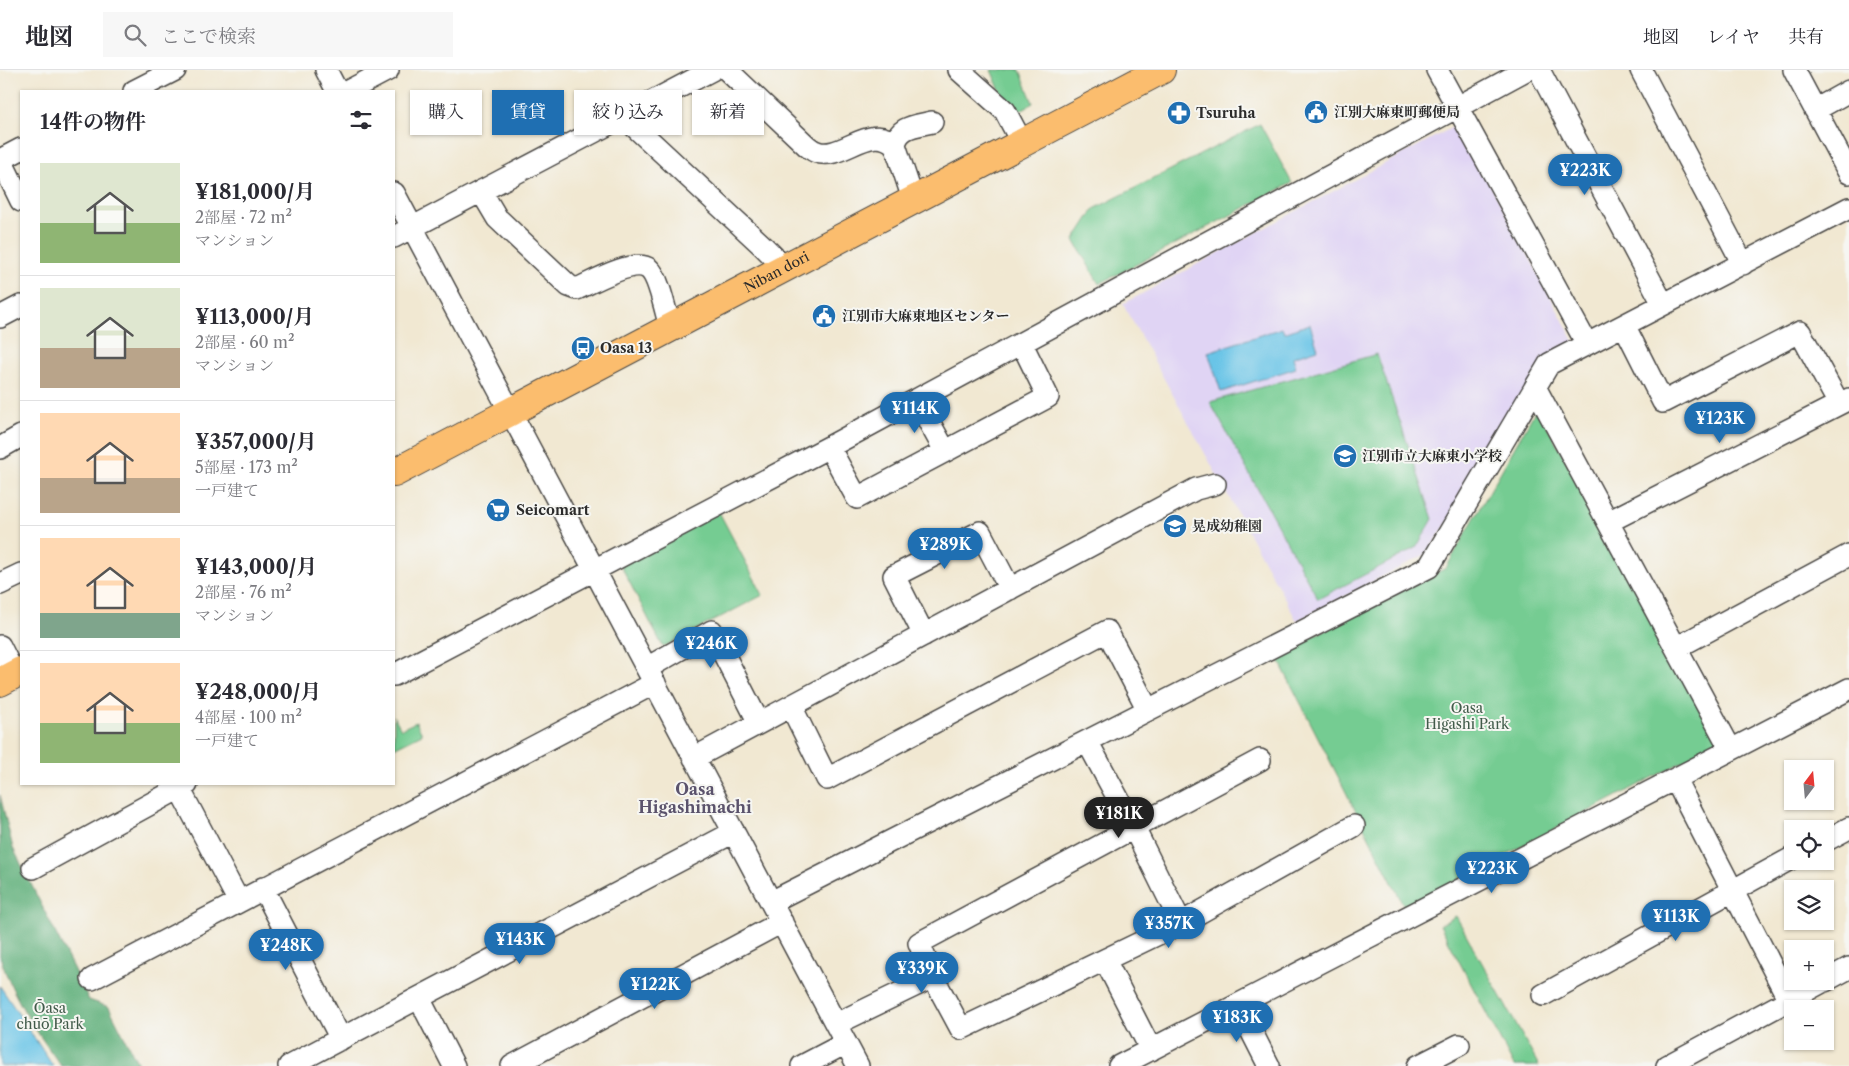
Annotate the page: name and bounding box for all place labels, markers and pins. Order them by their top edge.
public building icon: 江別大麻東町郵便局 [1303,99,1329,125]
pharmacy icon: Tsuruha [1166,100,1192,126]
place label: 江別大麻東町郵便局 [1334,103,1460,121]
place label: Tsuruha [1196,104,1257,122]
pin: ¥223K [1550,154,1620,196]
public building icon: 江別市大麻東地区センター [811,303,837,329]
place label: 江別市大麻東地区センター [842,307,1009,325]
bus stop icon: Oasa 13 [570,335,596,361]
place label: Oasa 13 [600,339,652,357]
pin: ¥114K [880,392,950,434]
pin: ¥123K [1685,402,1755,444]
school or university icon: 江別市立大麻東小学校 [1332,443,1358,469]
place label: 江別市立大麻東小学校 [1362,447,1502,465]
supermarket icon: Seicomart [485,497,511,523]
place label: Seicomart [516,501,590,519]
school or university icon: 晃成幼稚園 [1162,513,1188,539]
place label: 晃成幼稚園 [1192,517,1262,535]
pin: ¥289K [910,528,980,570]
pin: ¥246K [676,626,746,669]
pin: ¥181K [1084,796,1154,839]
pin: ¥223K [1457,852,1527,894]
pin: ¥113K [1641,900,1711,942]
pin: ¥357K [1134,906,1204,949]
pin: ¥143K [485,922,555,965]
pin: ¥248K [251,928,321,971]
pin: ¥339K [887,952,957,994]
pin: ¥122K [620,968,690,1010]
pin: ¥183K [1202,1000,1272,1043]

